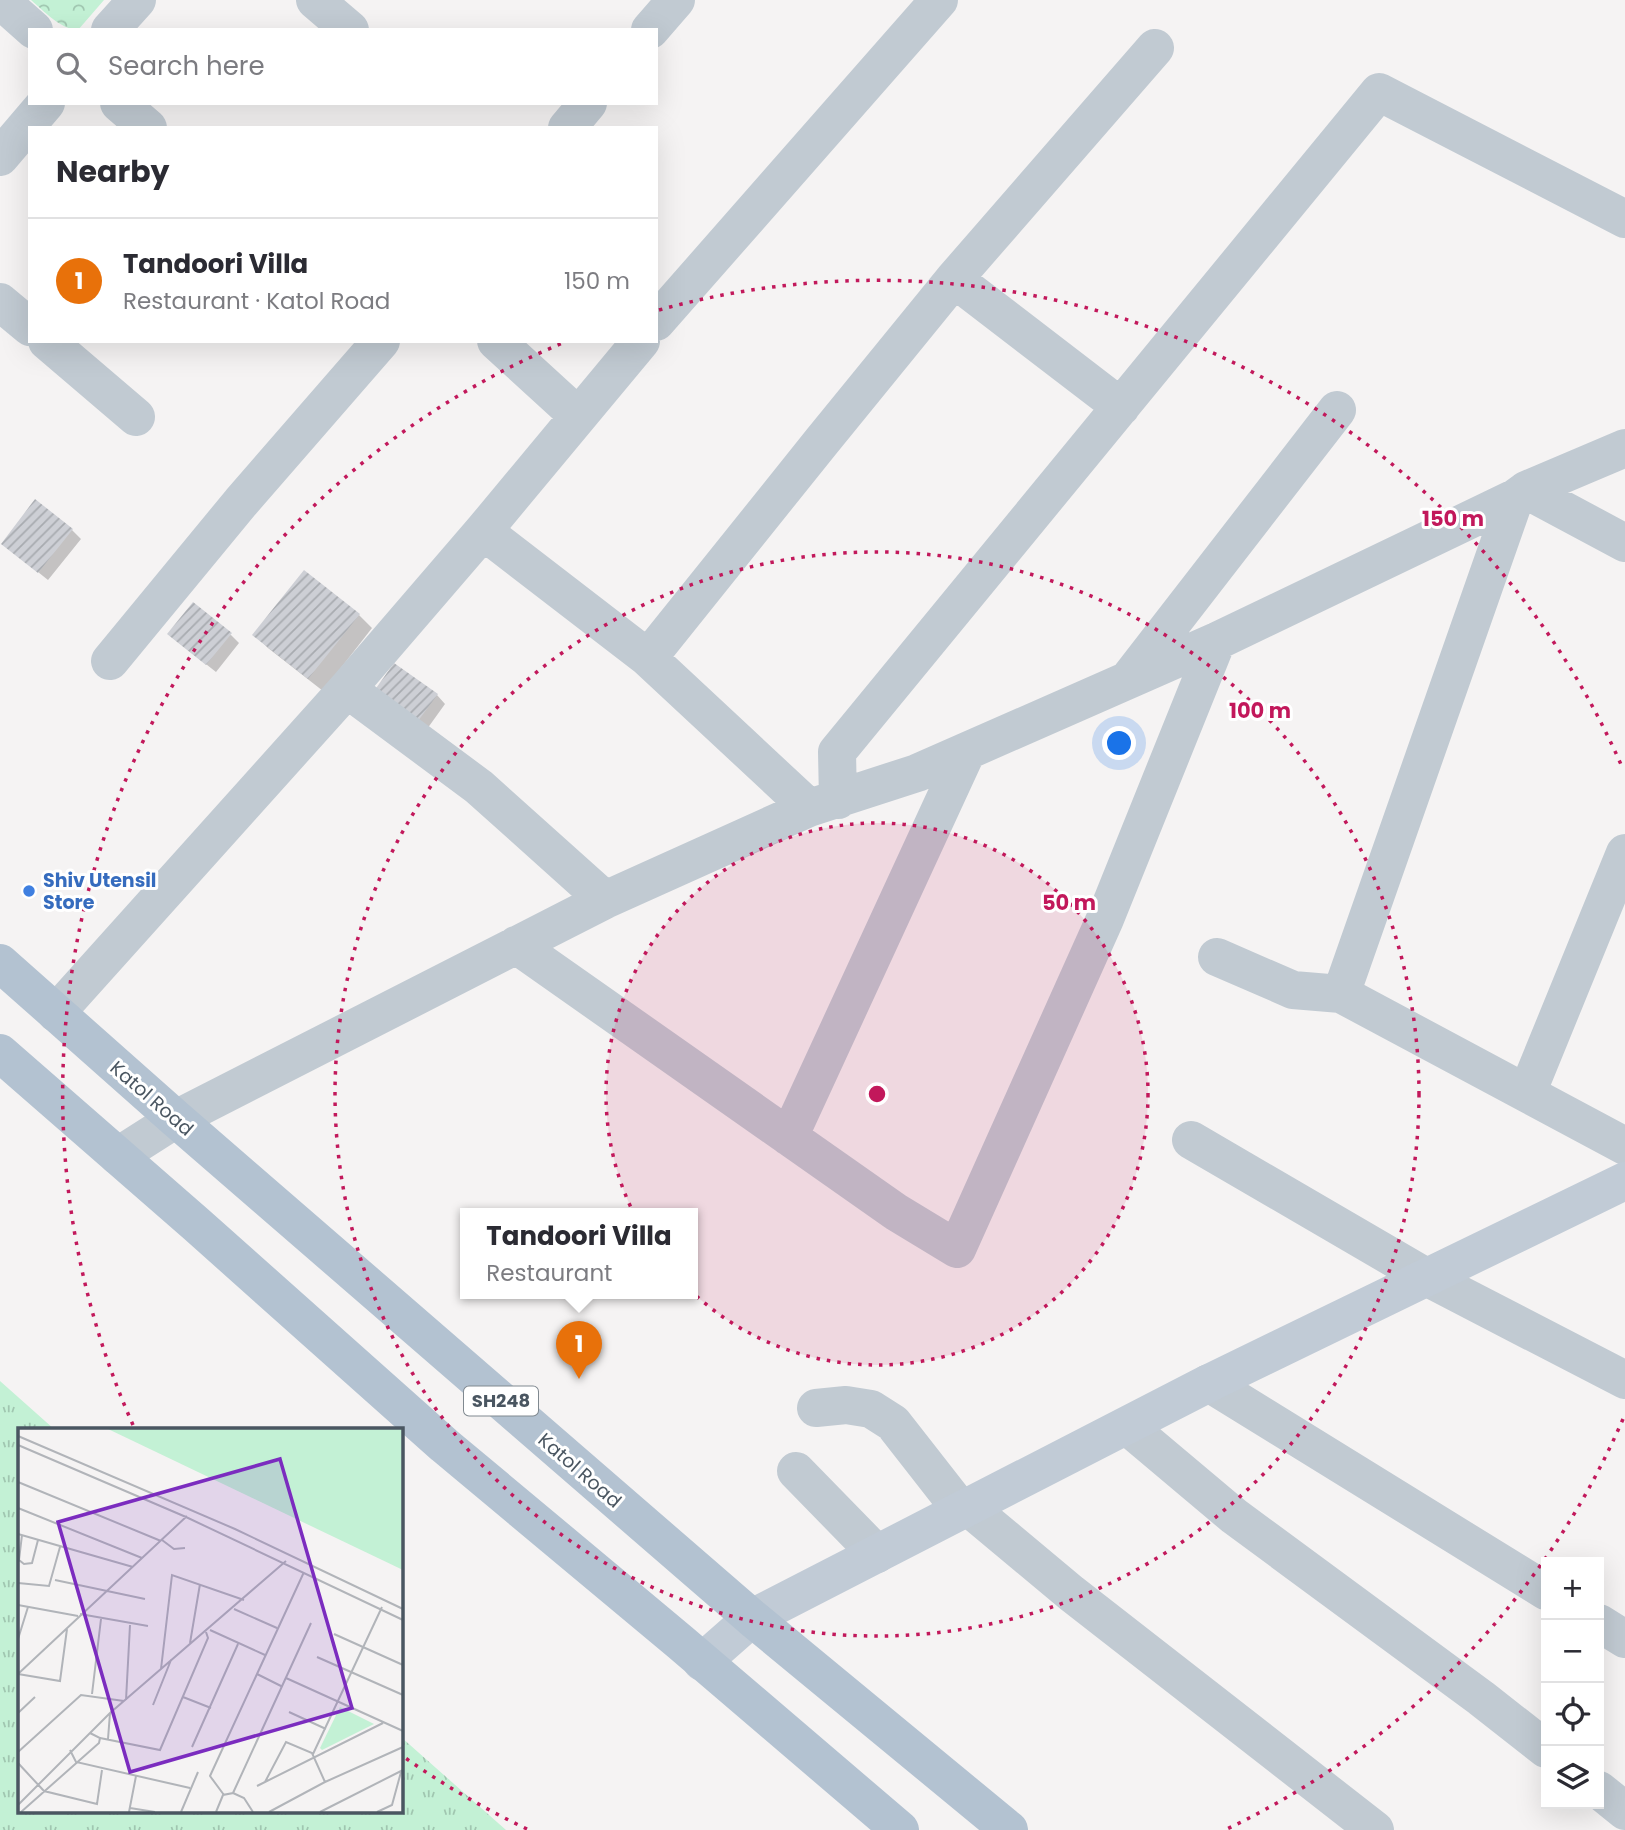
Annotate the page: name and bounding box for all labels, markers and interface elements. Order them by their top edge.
search box [28,28,658,105]
icon: search [52,48,90,86]
text: Search here [108,48,265,84]
text: Nearby [56,150,170,193]
text: Tandoori Villa [123,246,308,282]
text: 1 [75,265,83,297]
text: 150 m [564,265,630,297]
text: Restaurant · Katol Road [123,285,390,317]
text: 150 m [1422,504,1484,533]
text: 100 m [1229,696,1291,725]
your location [1102,726,1136,760]
place label: Shiv Utensil Store [43,867,156,916]
marker: Shiv Utensil Store [21,883,37,899]
text: 50 m [1042,888,1096,917]
street label: Katol Road [104,1055,199,1142]
centre of rings [865,1082,889,1106]
popup [460,1208,698,1299]
text: Tandoori Villa [486,1218,672,1254]
text: Restaurant [486,1257,612,1289]
pin: 1 [556,1321,602,1379]
road number: SH248 [464,1386,538,1416]
street label: Katol Road [532,1427,627,1514]
inset map [18,1428,402,1812]
map controls [1541,1557,1604,1809]
button: + [1541,1557,1604,1620]
button: − [1541,1620,1604,1683]
button: locate [1541,1683,1604,1746]
button: layers [1541,1746,1604,1809]

